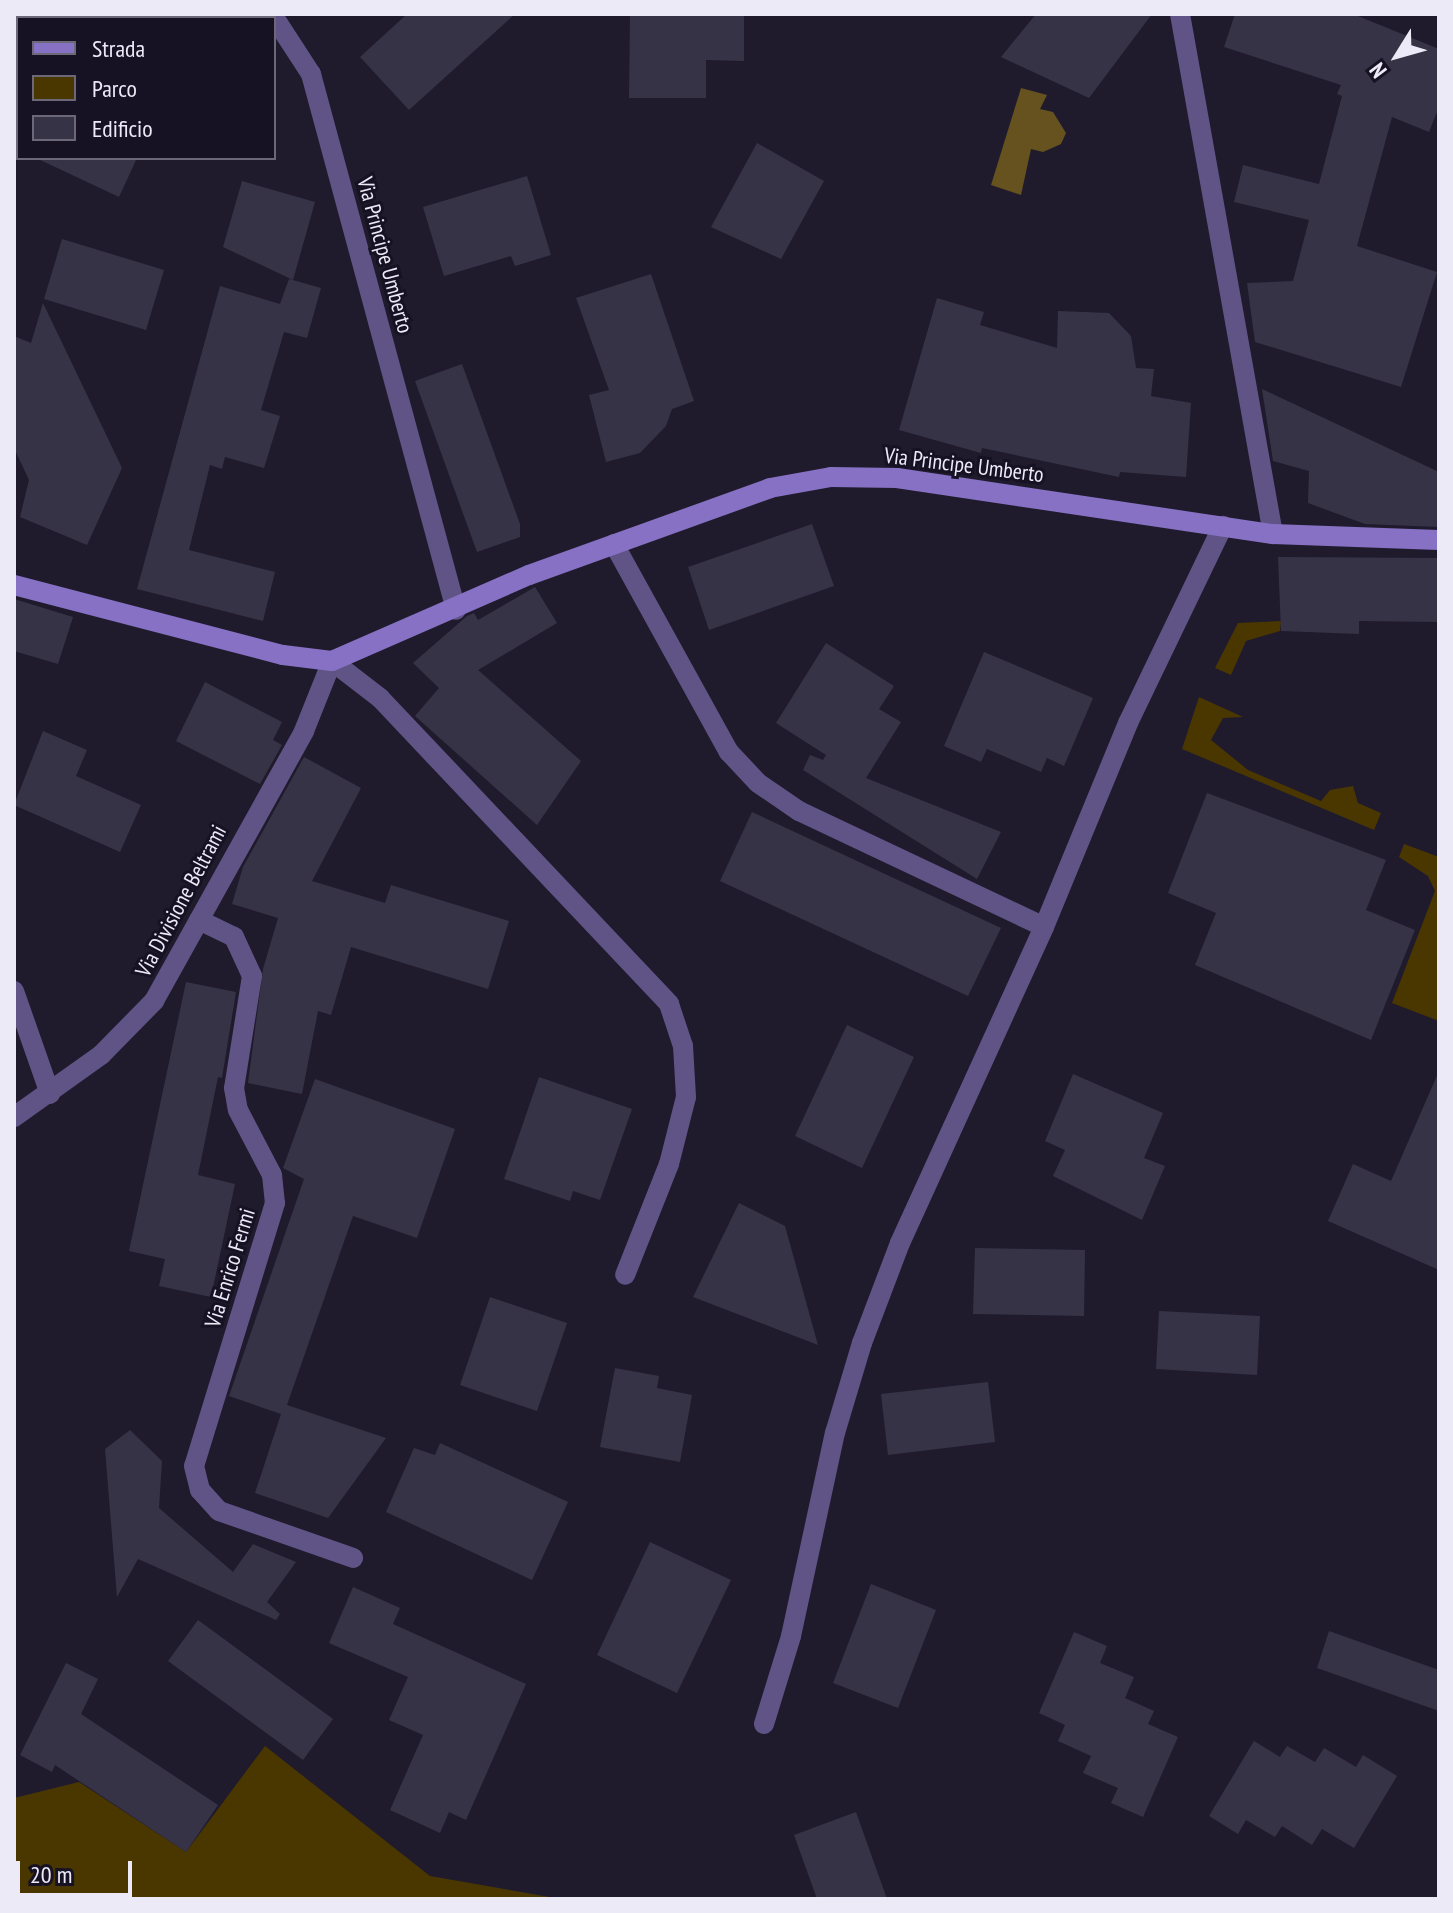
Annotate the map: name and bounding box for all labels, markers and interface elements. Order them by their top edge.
legend [16,16,276,160]
north arrow [1357,16,1437,96]
text: Strada [92,33,145,64]
text: N [1363,57,1393,84]
text: Parco [92,73,137,104]
text: Edificio [92,113,153,144]
street label: Via Principe Umberto [351,174,419,336]
street label: Via Principe Umberto [883,442,1045,488]
street label: Via Divisione Beltrami [130,821,232,981]
street label: Via Enrico Fermi [199,1205,261,1331]
scale bar [20,1845,136,1895]
text: 20 m [30,1859,72,1890]

